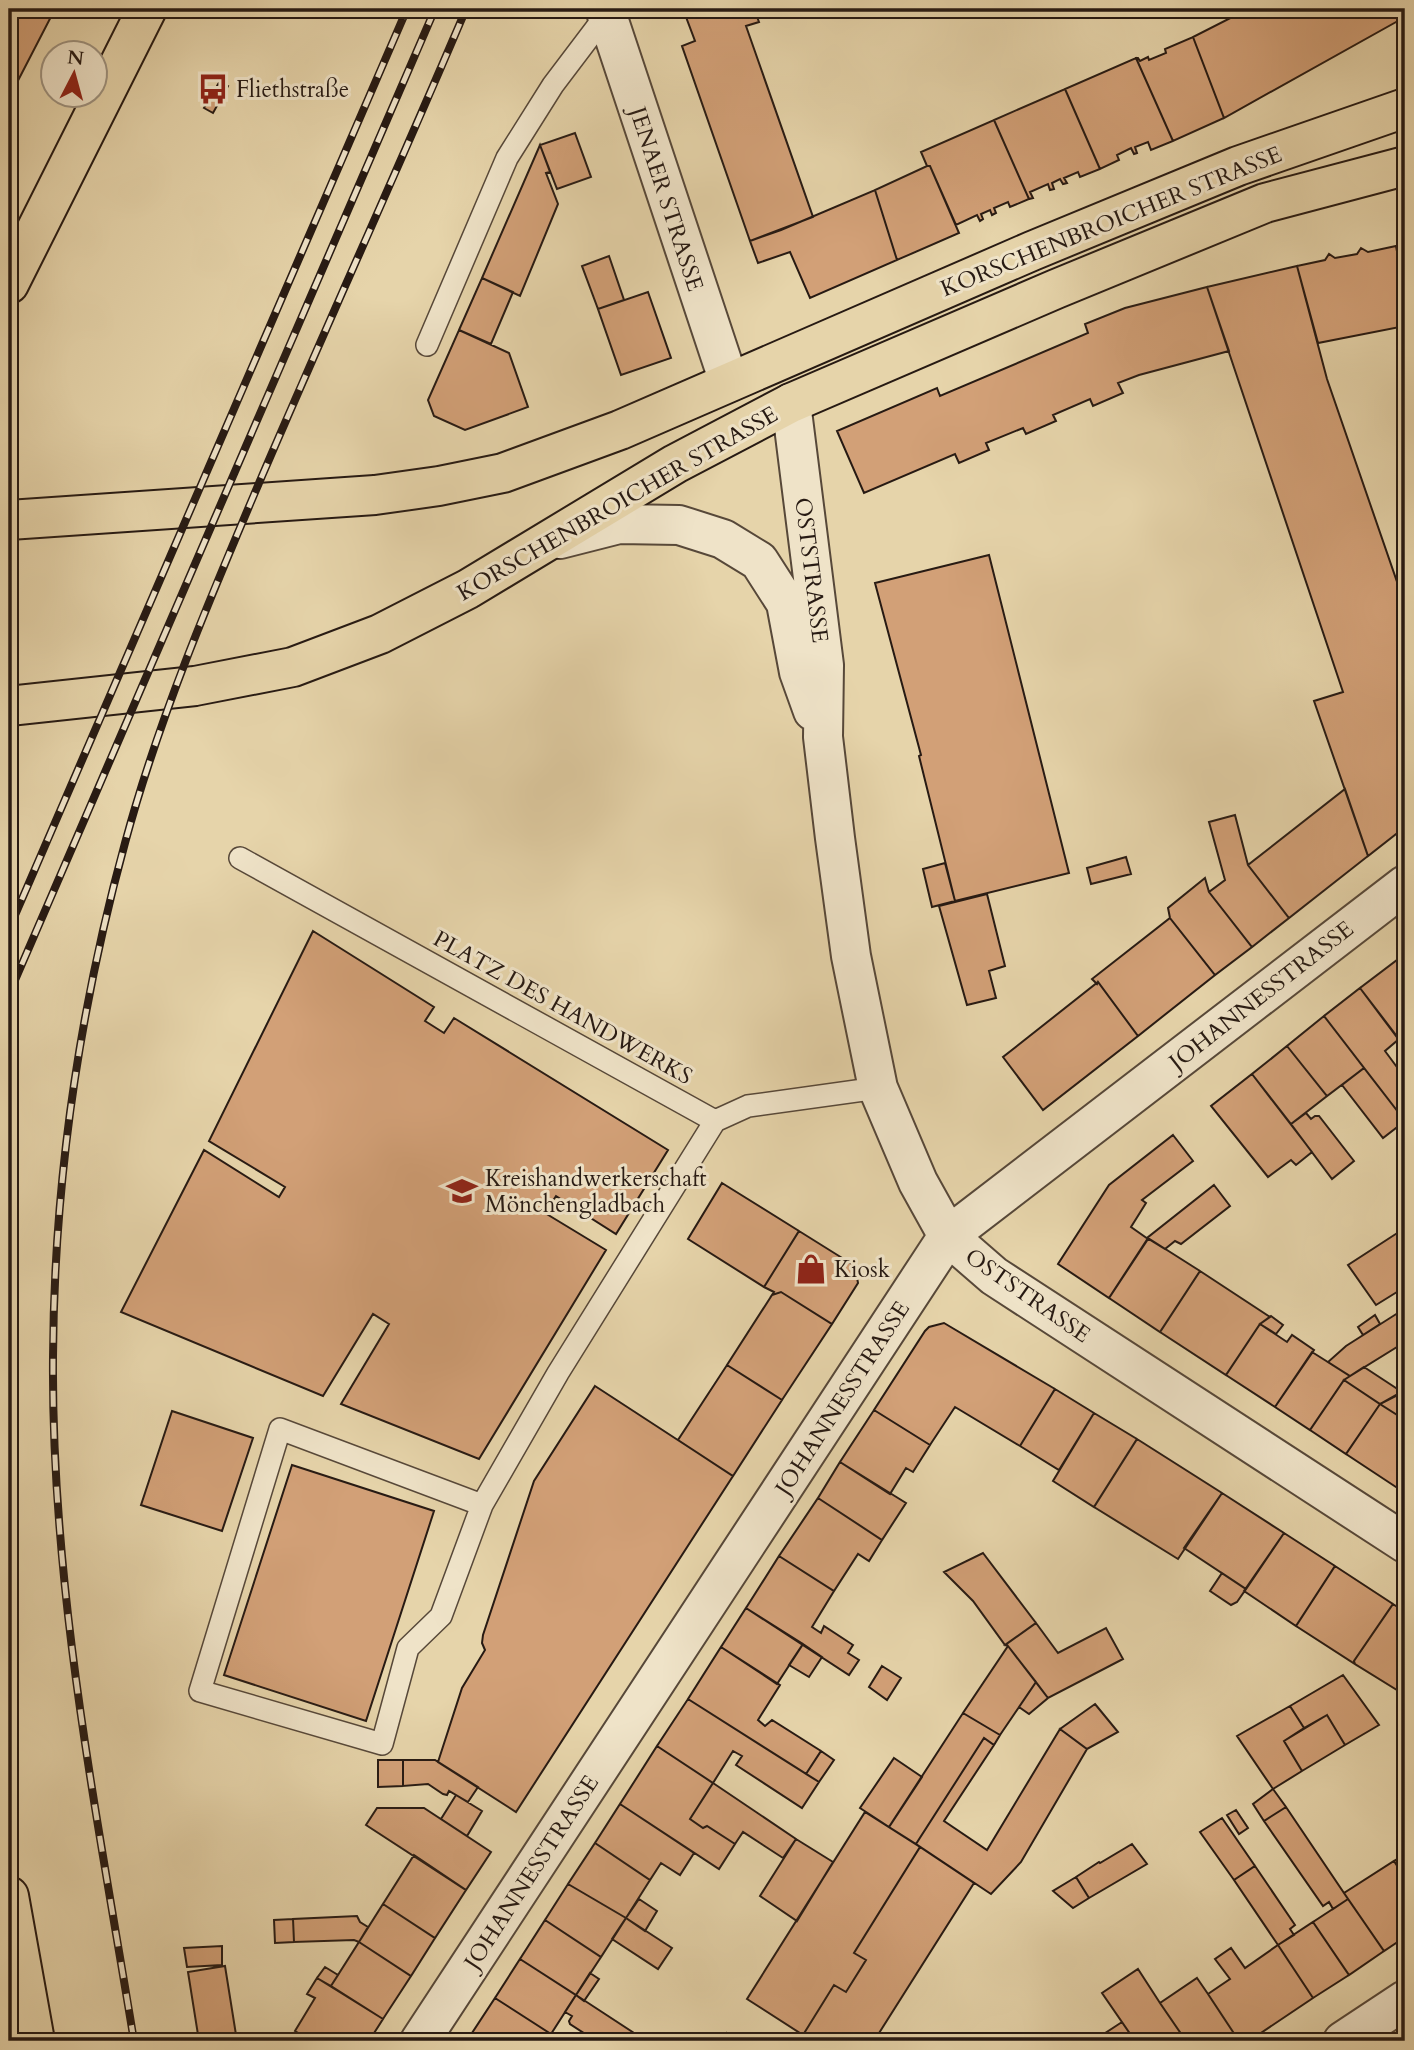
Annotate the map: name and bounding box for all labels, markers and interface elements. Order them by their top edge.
north arrow [38,38,108,108]
text: N [66,44,86,72]
bus stop icon: Fliethstraße [196,72,230,106]
place label: Fliethstraße [236,74,349,105]
street label: JENAER STRASSE [621,100,711,295]
street label: KORSCHENBROICHER STRASSE [936,139,1286,304]
street label: KORSCHENBROICHER STRASSE [451,399,783,608]
street label: OSTSTRASSE [787,496,836,645]
street label: JOHANNESSTRASSE [1160,914,1360,1079]
street label: PLATZ DES HANDWERKS [428,923,698,1092]
place label: Kreishandwerkerschaft Mönchengladbach [485,1163,706,1220]
school or university icon: Kreishandwerkerschaft Mönchengladbach [445,1174,479,1208]
street label: OSTSTRASSE [959,1241,1096,1350]
shop icon: Kiosk [794,1252,828,1286]
place label: Kiosk [834,1254,891,1285]
street label: JOHANNESSTRASSE [766,1295,917,1504]
street label: JOHANNESSTRASSE [455,1769,606,1978]

